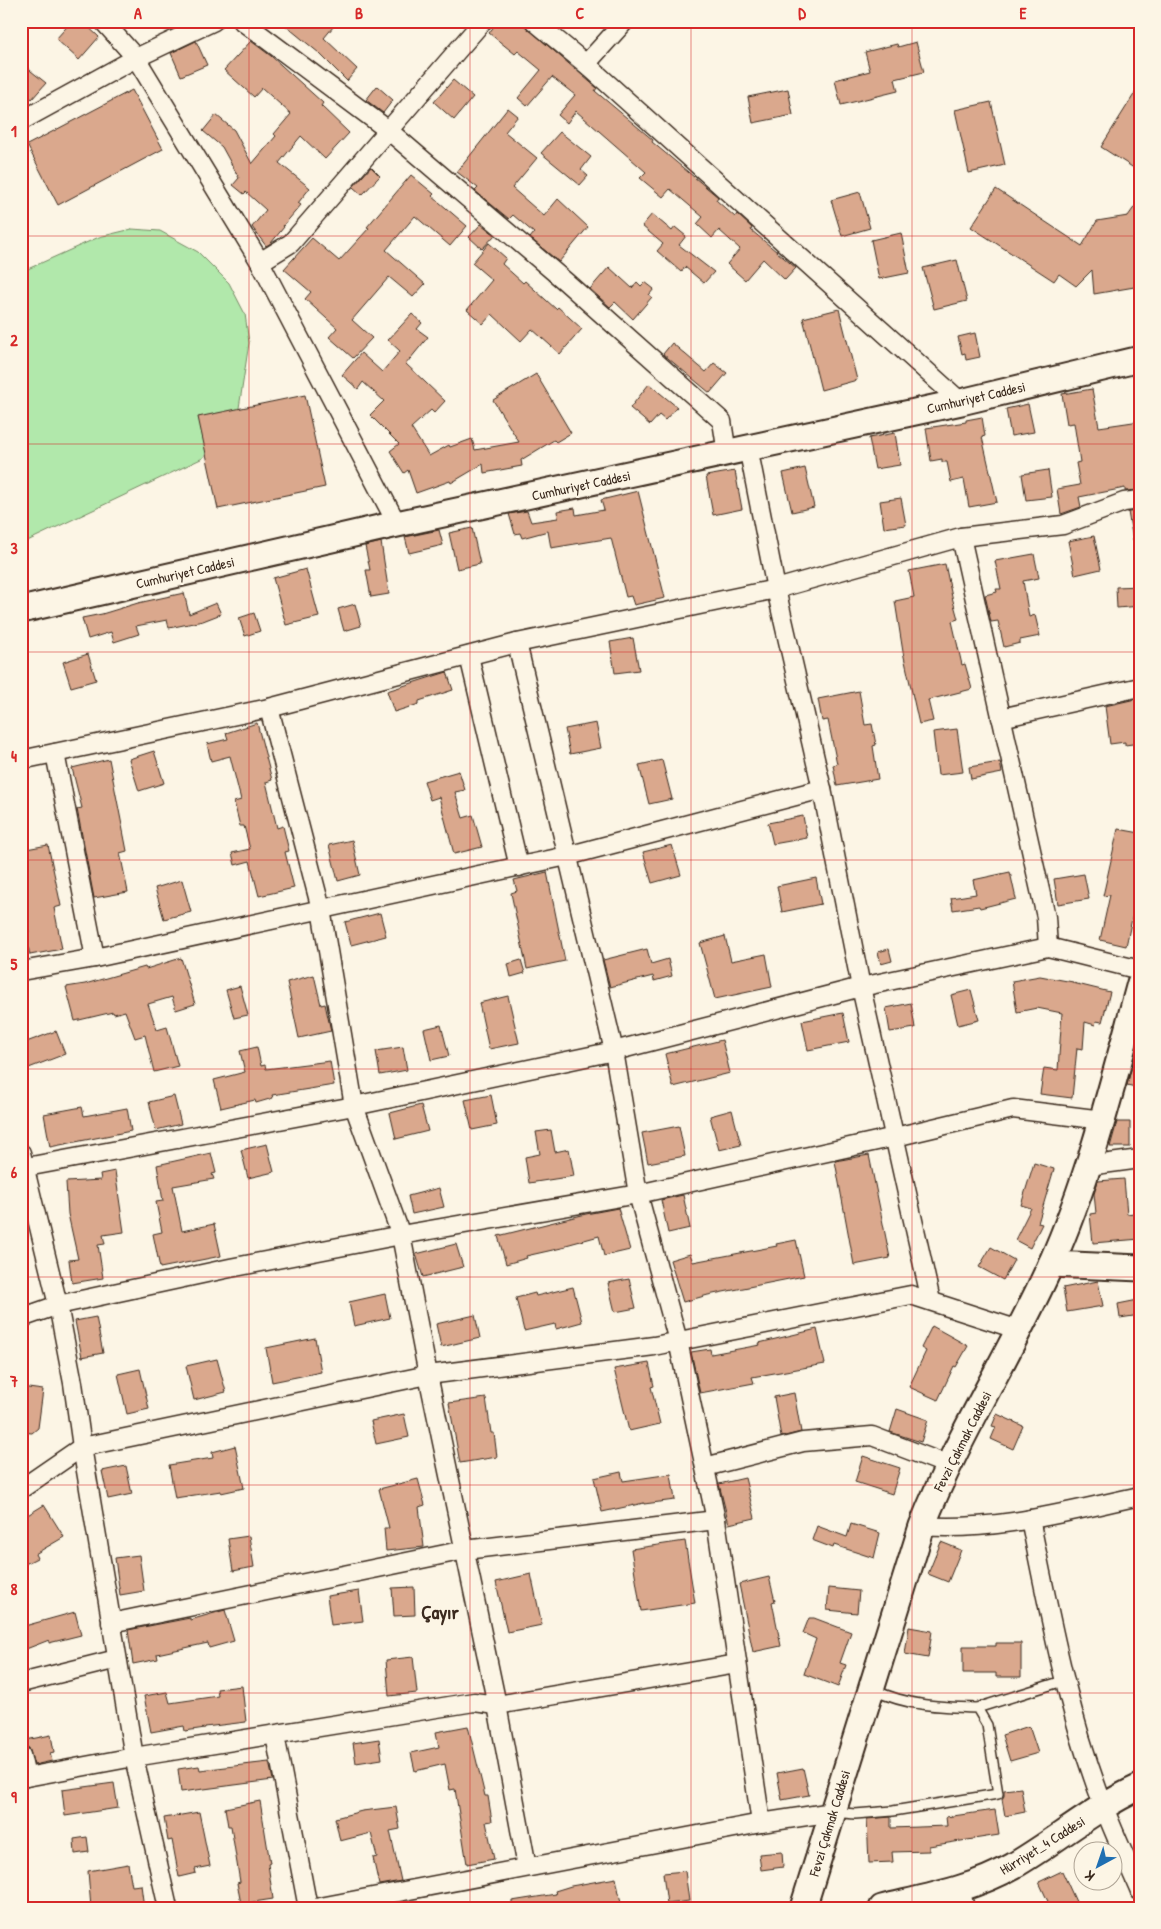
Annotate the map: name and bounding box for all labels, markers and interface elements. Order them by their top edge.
text: A [134,2,142,24]
text: B [355,2,363,24]
text: C [576,2,585,24]
text: D [798,2,806,24]
text: E [1019,2,1027,24]
text: 1 [11,120,17,142]
text: 2 [10,329,18,351]
street label: Cumhuriyet Caddesi [925,376,1027,419]
street label: Cumhuriyet Caddesi [530,465,632,506]
text: 3 [10,537,18,559]
street label: Cumhuriyet Caddesi [134,551,236,594]
text: 4 [11,745,17,767]
text: 5 [11,953,18,975]
text: 6 [11,1161,18,1183]
text: 7 [9,1370,18,1392]
street label: Fevzi Çakmak Caddesi [928,1388,995,1495]
text: 8 [11,1578,18,1600]
district label: Çayır [421,1599,459,1626]
street label: Fevzi Çakmak Caddesi [804,1768,854,1879]
text: 9 [11,1786,17,1808]
street label: Hürriyet_4 Caddesi [996,1811,1089,1880]
north arrow [1074,1842,1124,1892]
text: K [1080,1866,1098,1886]

